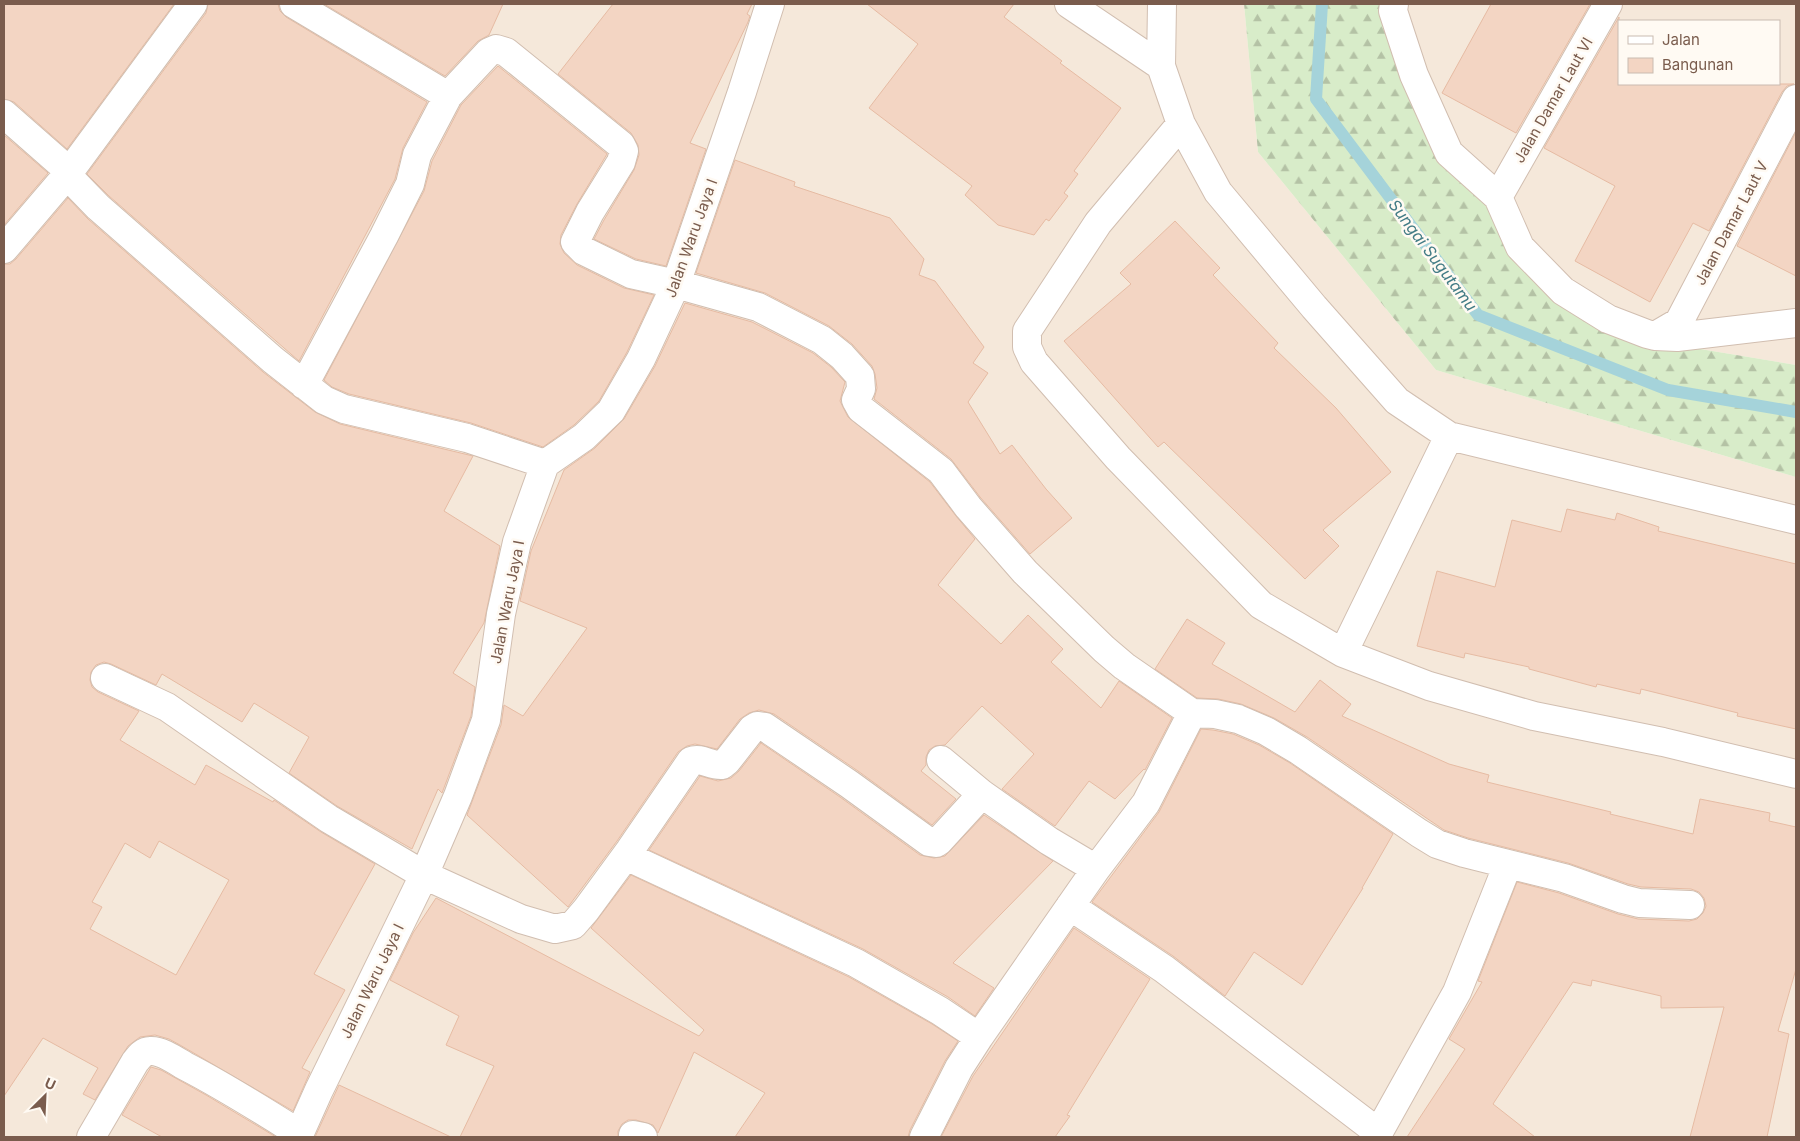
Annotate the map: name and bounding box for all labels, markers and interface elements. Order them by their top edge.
legend [1618,20,1780,85]
text: Jalan [1662,30,1700,49]
street label: Jalan Damar Laut VI [1509,34,1597,166]
text: Bangunan [1662,55,1733,74]
street label: Jalan Damar Laut V [1690,158,1772,288]
street label: Jalan Waru Jaya I [661,176,721,300]
water label: Sungai Sugutamu [1385,195,1481,315]
street label: Jalan Waru Jaya I [486,539,528,665]
street label: Jalan Waru Jaya I [336,921,408,1041]
north arrow [20,1071,70,1121]
text: U [42,1074,59,1094]

